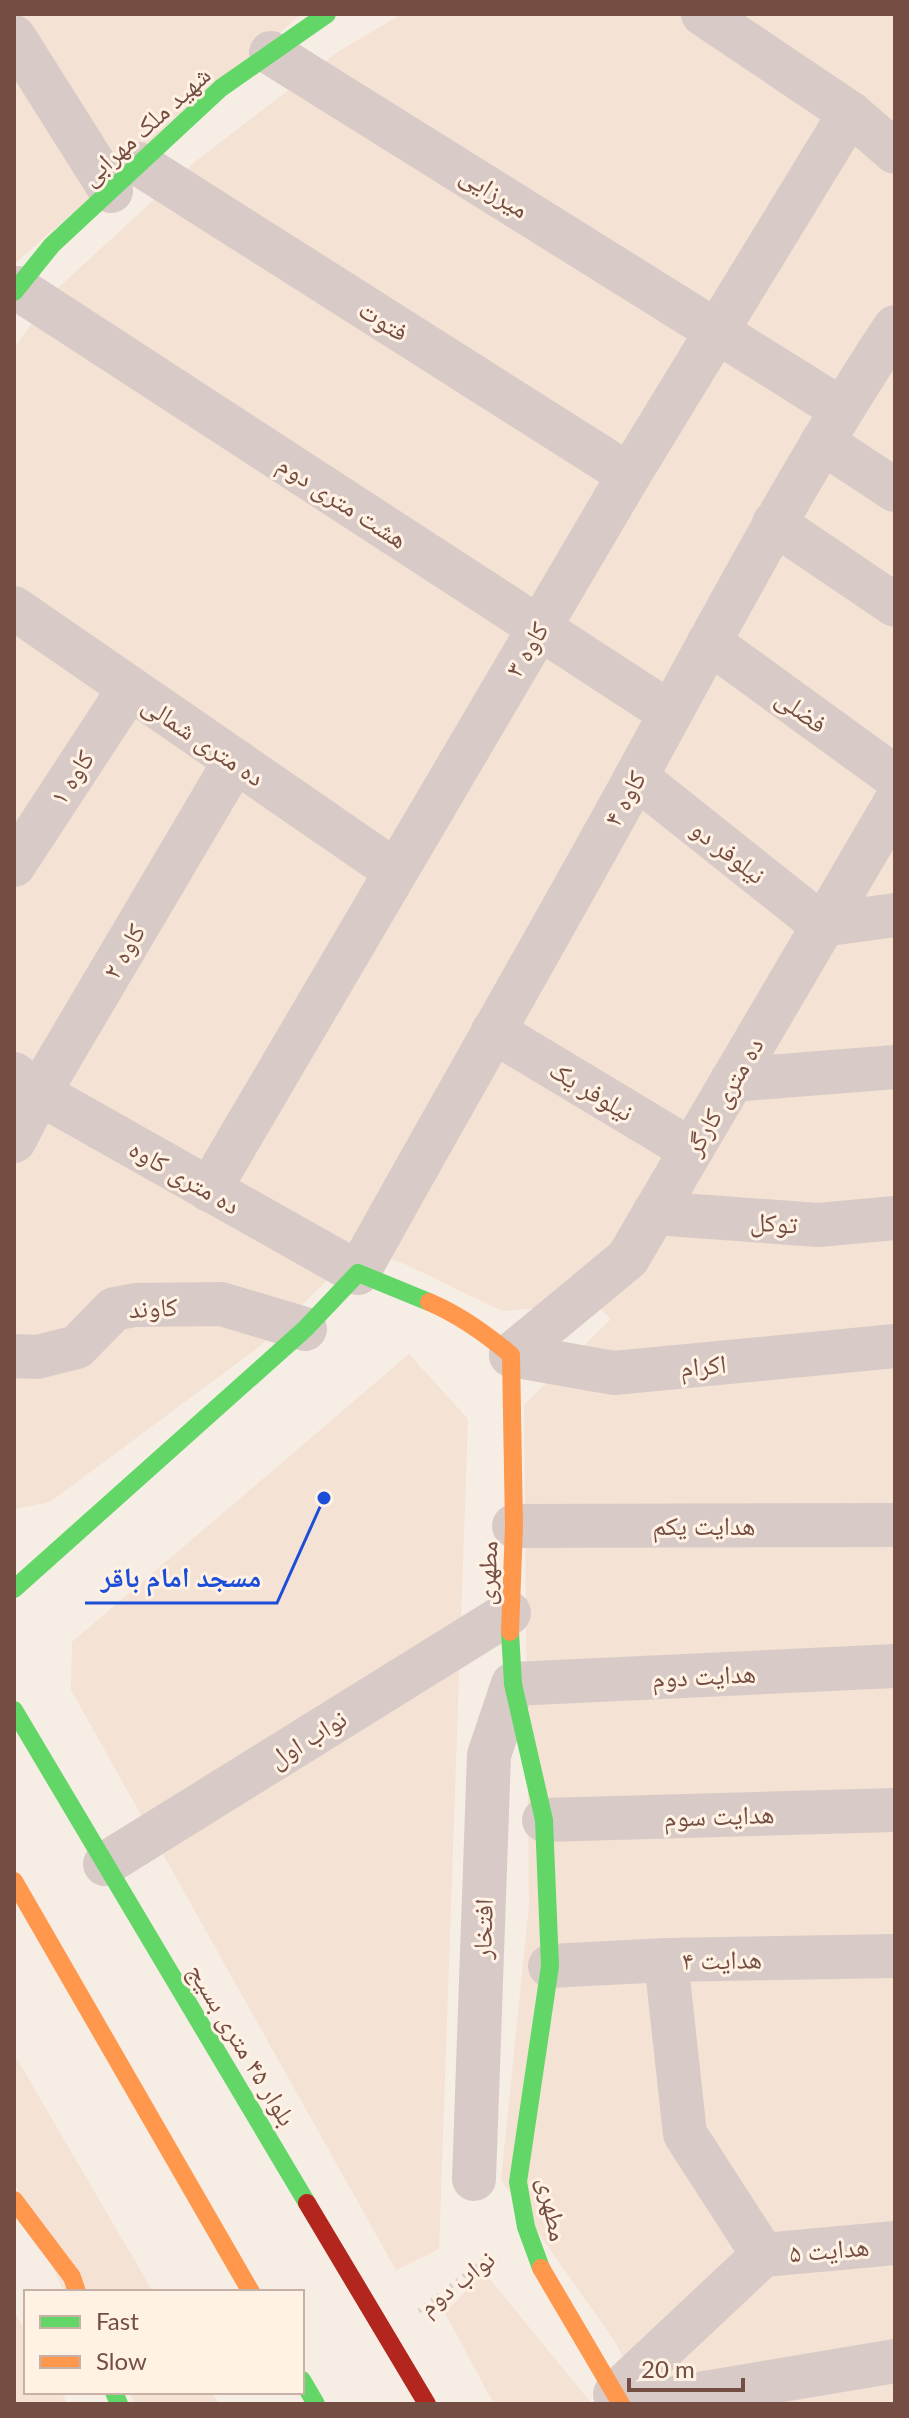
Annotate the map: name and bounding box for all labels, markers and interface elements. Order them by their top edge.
street label: شهید ملک مهرابی [73,58,217,192]
street label: میرزایی [454,158,535,225]
street label: فتوت [353,293,415,347]
street label: هشت متری دوم [270,447,414,557]
street label: کاوه ۳ [497,616,555,682]
street label: فضلی [770,681,834,740]
street label: ده متری شمالی [136,688,271,793]
street label: کاوه ۱ [42,744,100,810]
street label: کاوه ۴ [596,764,652,831]
street label: نیلوفر دو [685,812,773,890]
street label: کاوه ۲ [95,917,152,984]
street label: ده متری کارگر [676,1031,771,1162]
street label: نیلوفر یک [544,1053,640,1127]
street label: ده متری کاوه [123,1131,246,1221]
street label: توکل [749,1204,799,1241]
street label: کاوند [128,1290,179,1324]
street label: اکرام [678,1347,728,1386]
street label: هدایت یکم [652,1509,756,1543]
street label: مطهری [468,1540,505,1606]
callout: مسجد امام باقر [85,1551,277,1603]
text: مسجد امام باقر [100,1559,261,1597]
street label: هدایت دوم [651,1656,757,1697]
street label: نواب اول [262,1702,353,1775]
street label: هدایت سوم [663,1797,775,1836]
street label: افتخار [465,1898,499,1961]
street label: هدایت ۴ [682,1942,762,1976]
street label: بلوار ۴۵ متری بسیج [180,1957,304,2132]
street label: مطهری [531,2174,576,2244]
street label: هدایت ۵ [788,2230,870,2268]
street label: نواب دوم [412,2242,502,2324]
legend [24,2290,304,2394]
text: Fast [96,2306,139,2335]
scale bar [629,2342,743,2392]
text: Slow [96,2346,147,2375]
text: 20 m [641,2354,695,2383]

